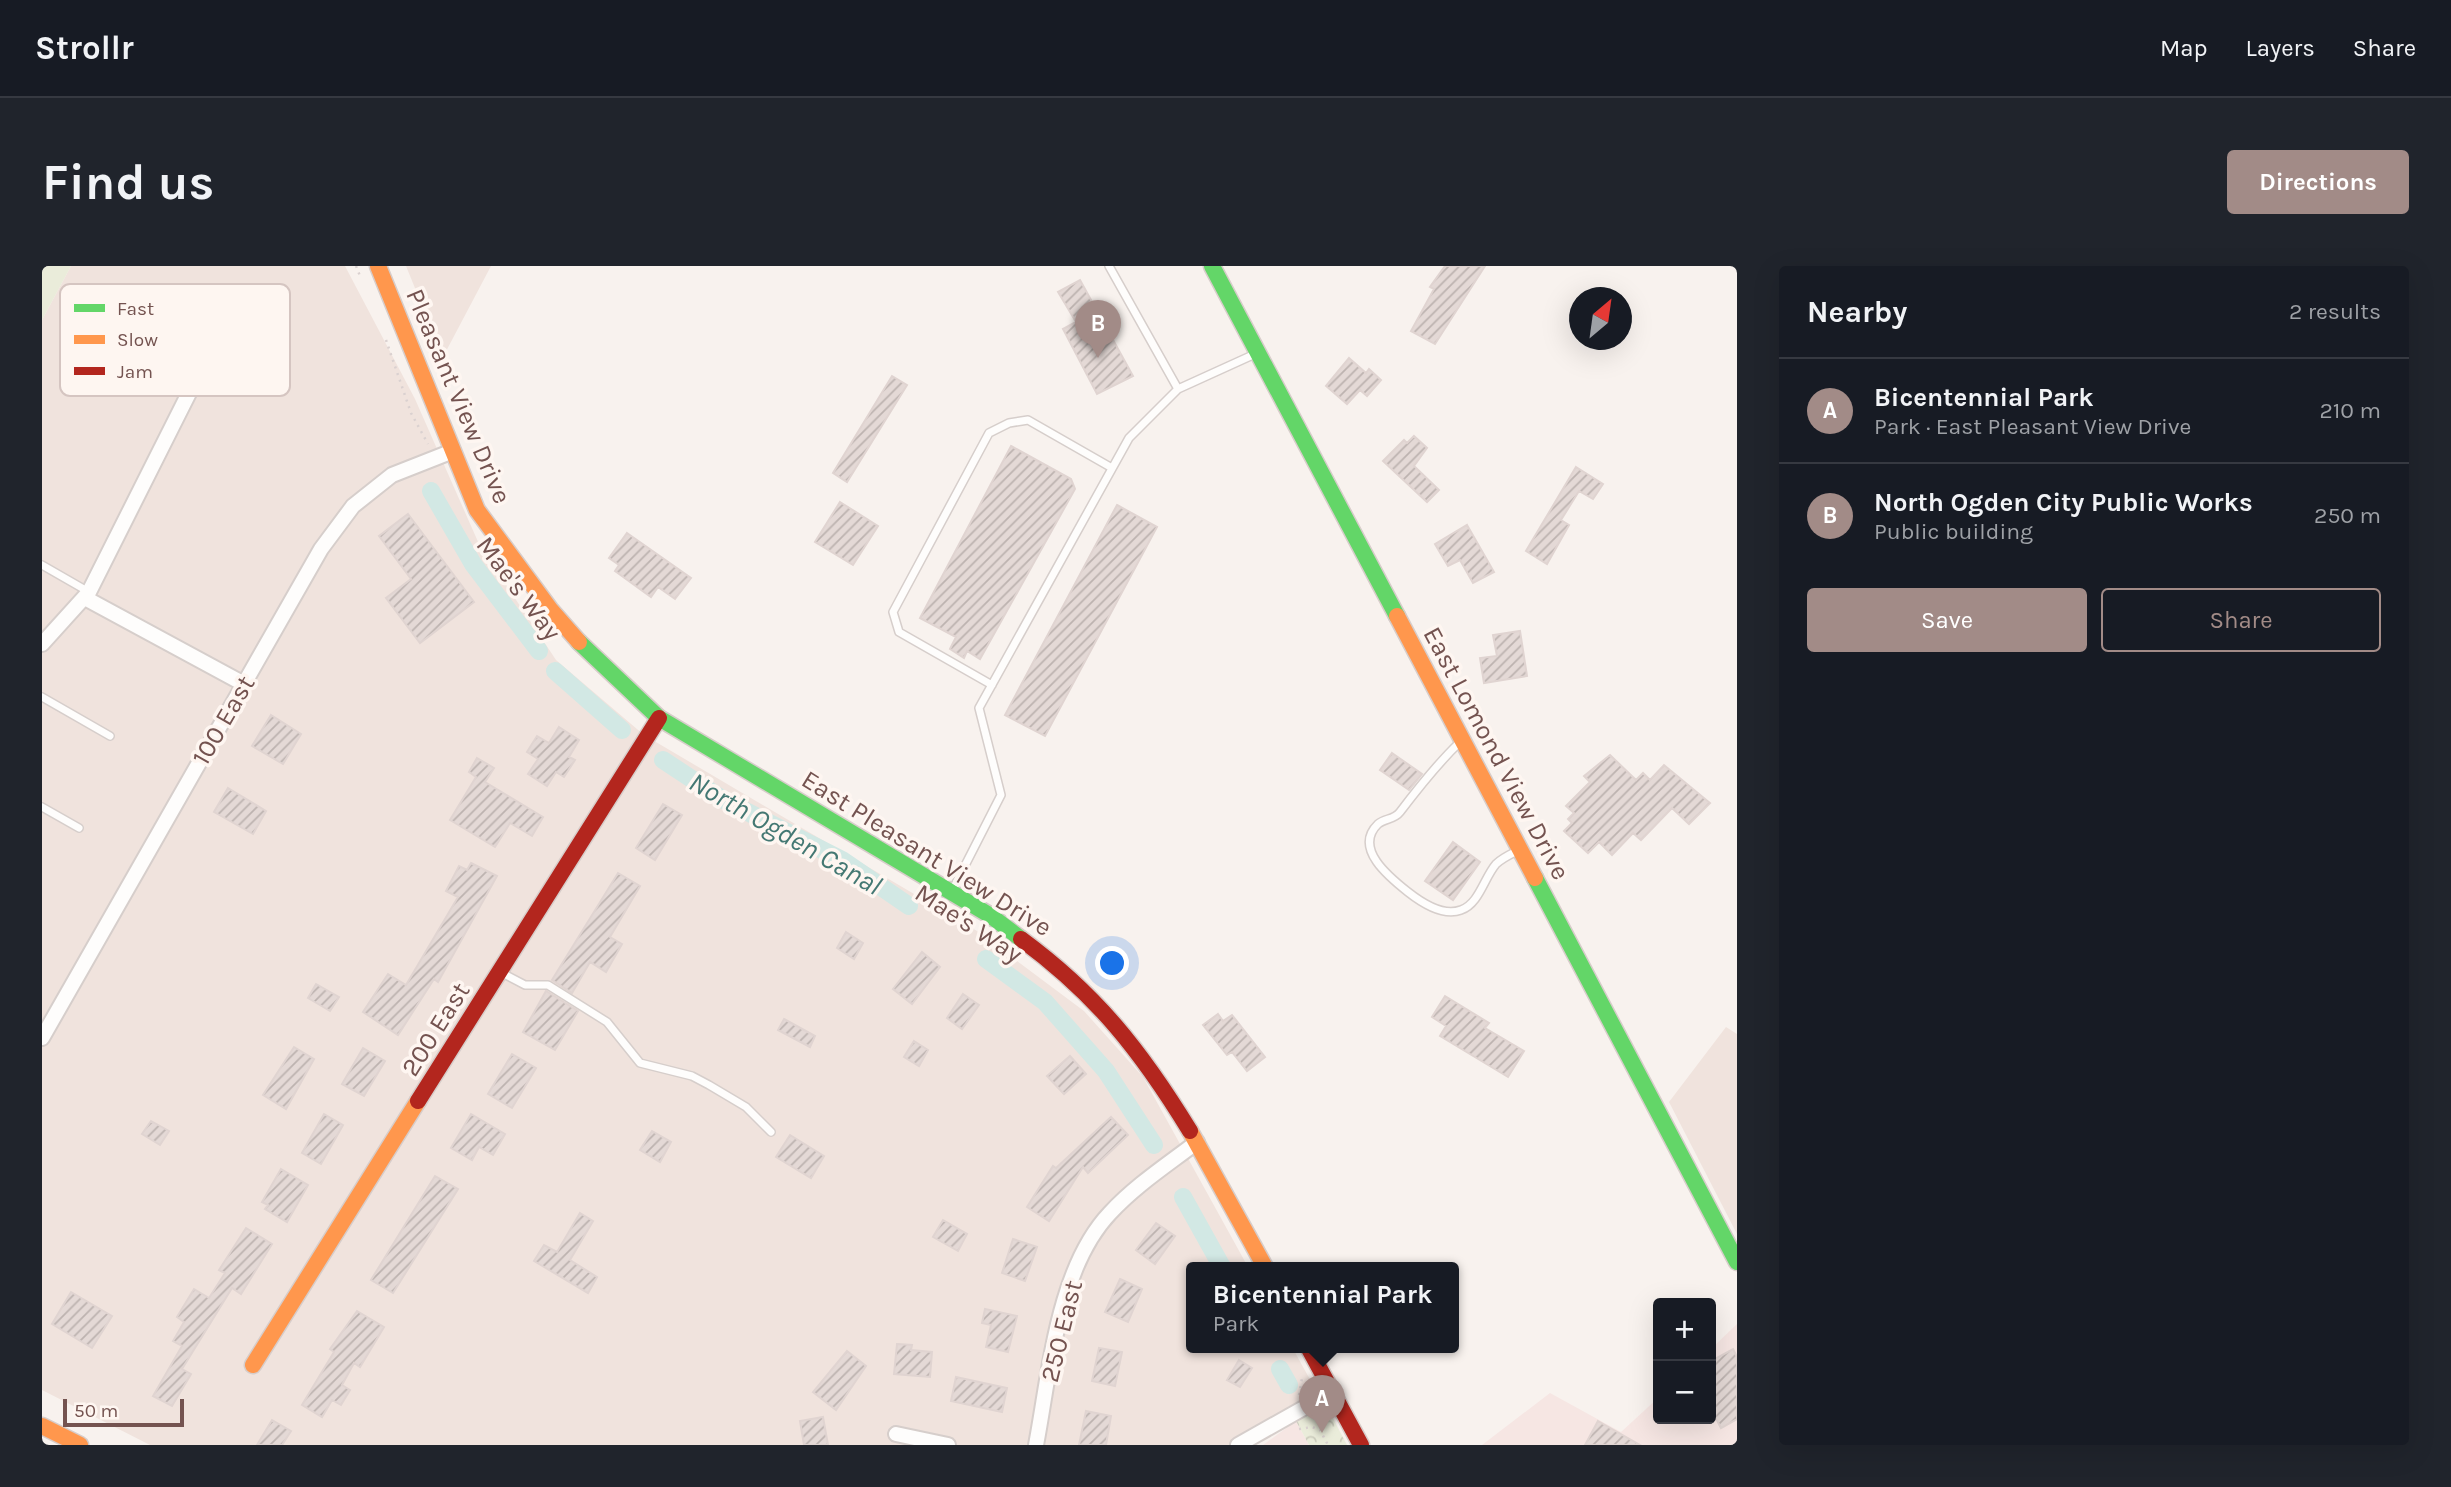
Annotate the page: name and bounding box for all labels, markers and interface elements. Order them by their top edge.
text: Strollr [35,29,134,67]
text: Map [2160,34,2208,62]
text: Layers [2246,34,2315,62]
text: Share [2353,34,2416,62]
button: Directions [2227,150,2409,214]
text: Find us [42,154,214,211]
legend [60,284,290,396]
street label: Pleasant View Drive [399,284,518,508]
north arrow [1569,287,1632,350]
text: Nearby [1807,294,1907,330]
text: Fast [117,298,154,320]
text: 2 results [2289,298,2381,325]
pin: B [1075,300,1121,358]
text: Slow [117,329,158,351]
text: Jam [117,361,153,383]
text: Bicentennial Park [1874,382,2094,413]
text: A [1823,397,1837,424]
text: 210 m [2319,397,2381,424]
text: Park · East Pleasant View Drive [1874,413,2191,440]
text: North Ogden City Public Works [1874,487,2253,518]
text: B [1823,502,1837,529]
text: 250 m [2314,502,2381,529]
text: Public building [1874,518,2033,545]
street label: Mae's Way [470,530,568,646]
button: Save [1807,588,2087,652]
button: Share [2101,588,2381,652]
street label: East Lomond View Drive [1417,621,1576,885]
street label: 100 East [186,670,261,770]
street label: East Pleasant View Drive [796,764,1057,943]
water label: North Ogden Canal [684,765,888,902]
street label: Mae's Way [909,877,1028,970]
your location [1095,946,1129,980]
street label: 200 East [395,977,476,1082]
popup [1186,1262,1459,1353]
street label: 250 East [1034,1277,1089,1385]
text: Bicentennial Park [1213,1279,1432,1310]
map controls [1653,1298,1716,1424]
button: + [1653,1298,1716,1361]
text: Park [1213,1310,1259,1337]
button: − [1653,1361,1716,1424]
pin: A [1299,1375,1345,1433]
scale bar [63,1396,184,1428]
text: 50 m [74,1400,118,1422]

